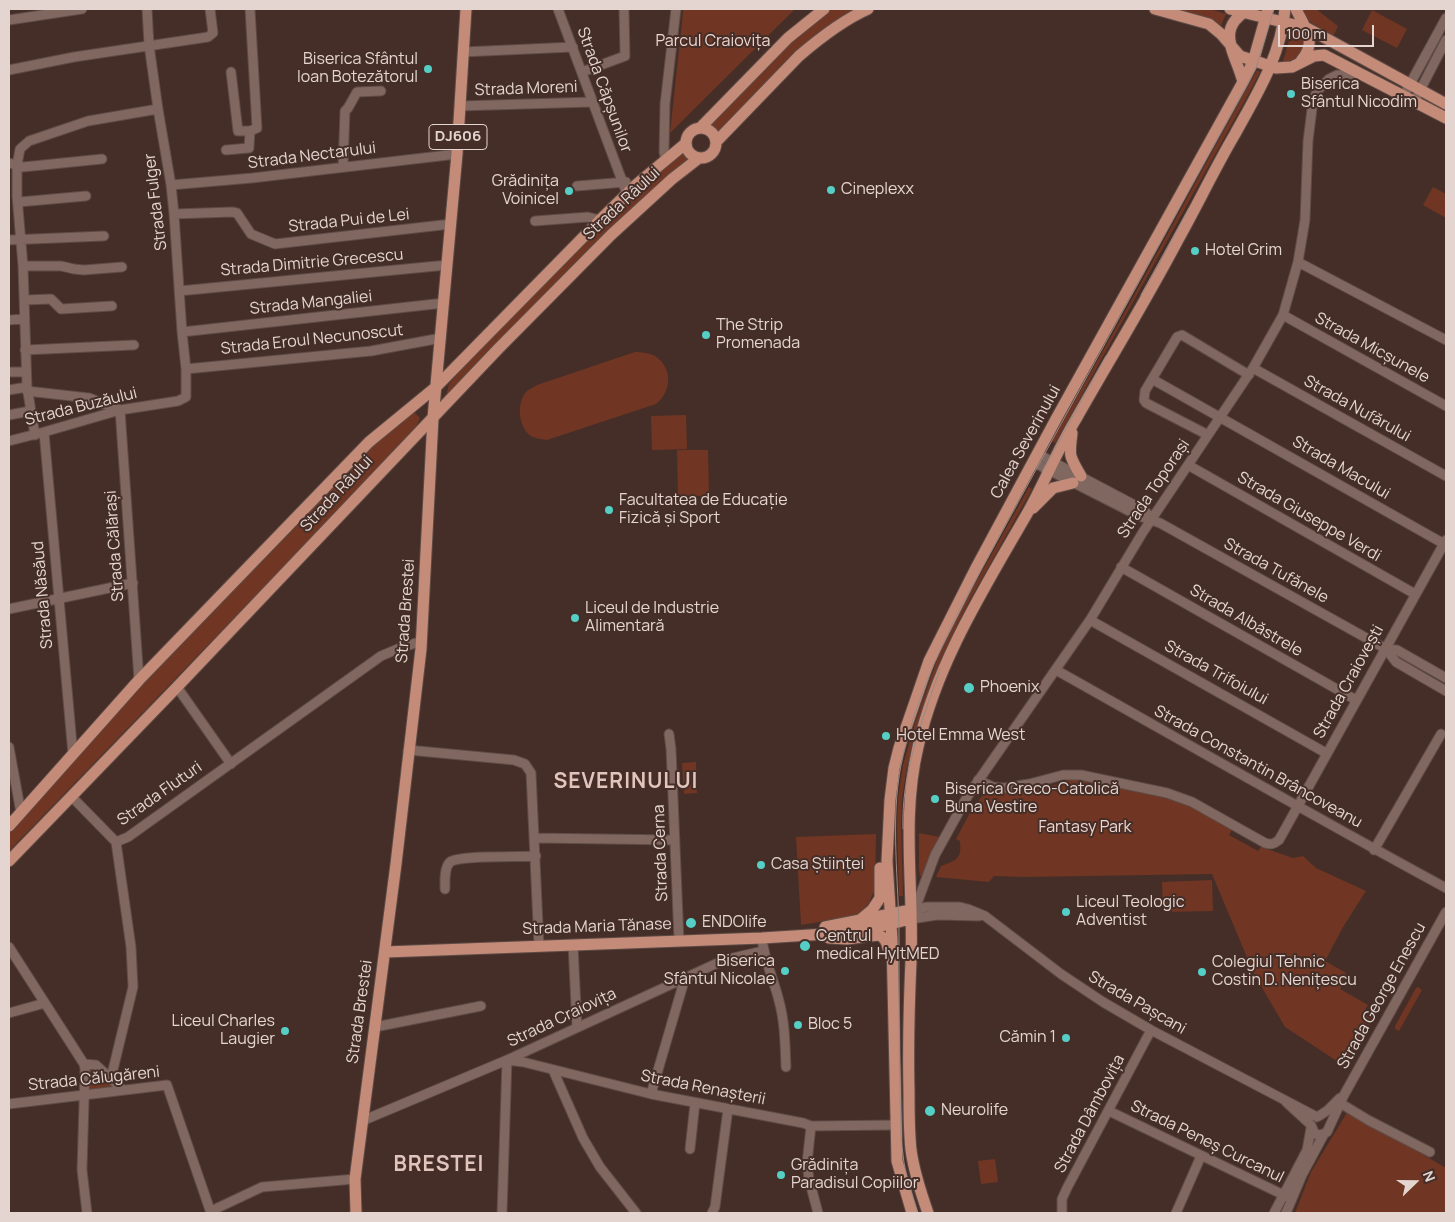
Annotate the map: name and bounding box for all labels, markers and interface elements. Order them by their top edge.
scale bar [1280,15,1376,47]
text: 100 m [1286,23,1326,44]
street label: Strada Căpșunilor [572,25,636,155]
park label: Parcul Craiovița [656,32,770,52]
place label: Biserica Sfântul Ioan Botezătorul [297,50,418,88]
marker: Biserica Sfântul Ioan Botezătorul [422,63,434,75]
place label: Biserica Sfântul Nicodim [1301,75,1417,113]
street label: Strada Moreni [474,78,578,100]
marker: Biserica Sfântul Nicodim [1285,88,1297,100]
road number: DJ606 [429,124,487,150]
street label: Strada Nectarului [247,139,377,173]
street label: Strada Fulger [140,152,172,252]
street label: Strada Râului [580,164,664,244]
place label: Grădinița Voinicel [492,172,559,210]
place label: Cineplexx [841,180,914,200]
marker: Cineplexx [825,184,837,196]
marker: Grădinița Voinicel [563,185,575,197]
street label: Strada Pui de Lei [288,205,410,237]
place label: Hotel Grim [1205,241,1282,261]
street label: Strada Dimitrie Grecescu [220,245,404,281]
marker: Hotel Grim [1189,245,1201,257]
street label: Strada Mangaliei [249,287,373,319]
street label: Strada Micșunele [1311,309,1433,387]
place label: The Strip Promenada [716,316,800,354]
street label: Strada Eroul Necunoscut [220,321,404,359]
marker: The Strip Promenada [700,329,712,341]
street label: Strada Nufărului [1300,372,1414,446]
street label: Calea Severinului [987,382,1065,502]
street label: Strada Buzăului [23,384,139,430]
street label: Strada Macului [1289,432,1393,504]
street label: Strada Toporași [1114,436,1194,542]
street label: Strada Râului [297,452,377,536]
street label: Strada Giuseppe Verdi [1234,468,1384,566]
street label: Strada Călărași [102,490,128,602]
place label: Facultatea de Educație Fizică și Sport [619,491,788,529]
marker: Facultatea de Educație Fizică și Sport [603,504,615,516]
street label: Strada Tufănele [1220,534,1332,608]
street label: Strada Năsăud [29,540,57,650]
street label: Strada Brestei [393,558,419,664]
street label: Strada Albăstrele [1186,581,1306,661]
place label: Liceul de Industrie Alimentară [585,599,719,637]
marker: Liceul de Industrie Alimentară [569,612,581,624]
street label: Strada Craiovești [1310,622,1388,742]
street label: Strada Trifoiului [1161,637,1271,709]
place label: Phoenix [980,678,1039,698]
marker: Phoenix [962,681,976,695]
street label: Strada Constantin Brâncoveanu [1151,702,1365,832]
place label: Hotel Emma West [896,726,1025,746]
marker: Hotel Emma West [880,730,892,742]
street label: Strada Fluturi [114,758,206,830]
district label: SEVERINULUI [552,769,700,795]
place label: Biserica Greco-Catolică Buna Vestire [945,780,1119,818]
marker: Biserica Greco-Catolică Buna Vestire [929,793,941,805]
street label: Strada Cerna [650,804,672,902]
park label: Fantasy Park [1038,818,1132,838]
place label: Casa Științei [771,855,864,875]
marker: Casa Științei [755,859,767,871]
place label: Liceul Teologic Adventist [1076,893,1185,931]
marker: Liceul Teologic Adventist [1060,906,1072,918]
place label: ENDOlife [702,913,767,933]
street label: Strada Maria Tănase [522,915,672,939]
marker: ENDOlife [684,916,698,930]
street label: Strada George Enescu [1334,919,1430,1073]
place label: Centrul medical HyltMED [816,927,940,965]
marker: Centrul medical HyltMED [798,939,812,953]
place label: Biserica Sfântul Nicolae [664,952,775,990]
place label: Colegiul Tehnic Costin D. Nenițescu [1212,953,1357,991]
street label: Strada Brestei [343,959,377,1065]
marker: Biserica Sfântul Nicolae [779,965,791,977]
marker: Colegiul Tehnic Costin D. Nenițescu [1196,966,1208,978]
street label: Strada Pașcani [1085,967,1189,1039]
street label: Strada Craiovița [504,984,620,1052]
place label: Liceul Charles Laugier [172,1012,275,1050]
place label: Bloc 5 [808,1015,852,1035]
marker: Bloc 5 [792,1019,804,1031]
marker: Liceul Charles Laugier [279,1025,291,1037]
place label: Cămin 1 [999,1028,1056,1048]
marker: Cămin 1 [1060,1032,1072,1044]
street label: Strada Dâmbovița [1051,1052,1129,1176]
street label: Strada Călugăreni [27,1063,161,1095]
street label: Strada Renașterii [639,1066,767,1110]
street label: Strada Peneș Curcanul [1127,1096,1287,1188]
place label: Neurolife [941,1101,1008,1121]
marker: Neurolife [923,1104,937,1118]
district label: BRESTEI [393,1152,485,1178]
place label: Grădinița Paradisul Copiilor [791,1156,918,1194]
north arrow [1390,1157,1440,1207]
text: N [1419,1168,1440,1184]
marker: Grădinița Paradisul Copiilor [775,1169,787,1181]

